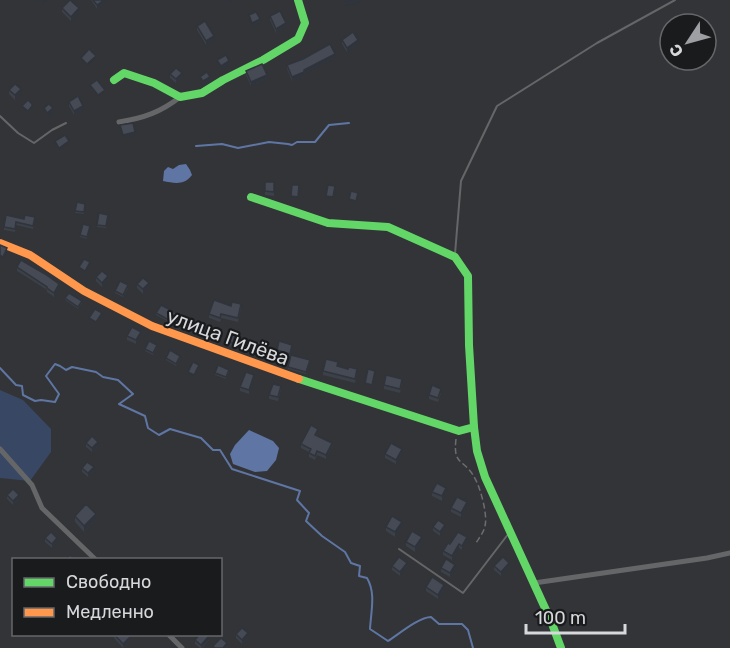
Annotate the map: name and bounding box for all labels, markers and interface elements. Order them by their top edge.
north arrow [658,12,718,72]
text: С [665,40,687,61]
street label: улица Гилёва [164,304,292,370]
legend [12,558,222,636]
text: Свободно [66,571,151,593]
scale bar [526,597,625,635]
text: Медленно [66,601,154,623]
text: 100 m [535,607,586,629]

